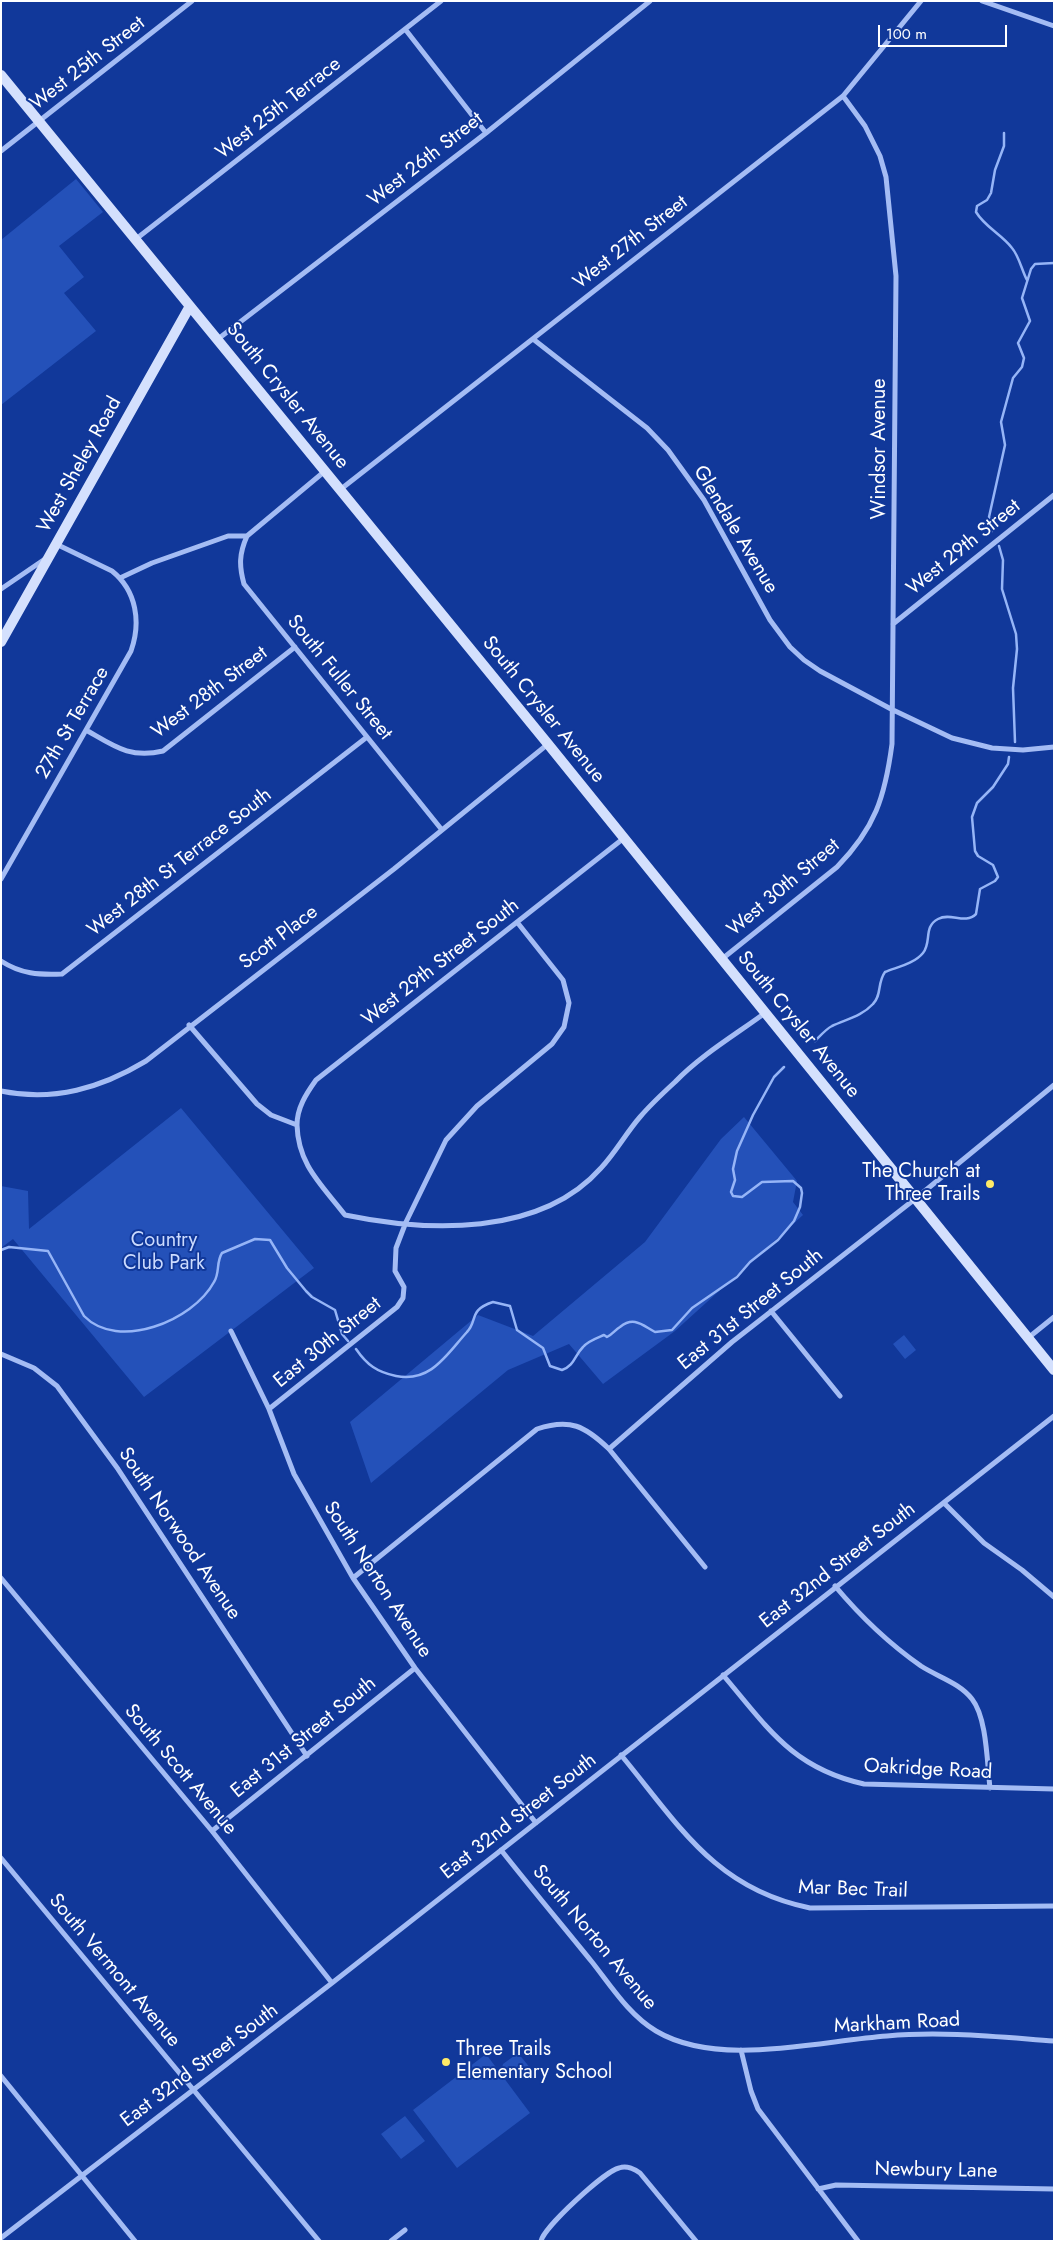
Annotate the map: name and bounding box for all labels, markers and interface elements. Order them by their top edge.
street label: West 25th Street [26,12,150,116]
scale bar [880,15,1009,47]
text: 100 m [886,23,927,45]
street label: West 25th Terrace [212,53,346,165]
street label: West 26th Street [364,108,488,212]
street label: West 27th Street [569,191,693,295]
street label: South Crysler Avenue [220,318,354,474]
street label: Windsor Avenue [868,378,892,520]
street label: West Sheley Road [33,393,127,537]
street label: Glendale Avenue [687,462,783,598]
street label: West 29th Street [902,495,1026,601]
street label: South Fuller Street [281,611,397,745]
street label: South Crysler Avenue [476,632,610,788]
street label: West 28th Street [147,642,273,744]
street label: 27th St Terrace [31,663,115,783]
street label: West 28th St Terrace South [83,784,277,942]
street label: West 30th Street [723,834,845,942]
street label: West 29th Street South [358,894,524,1032]
street label: Scott Place [235,901,323,975]
street label: South Crysler Avenue [731,947,865,1103]
place label: The Church at Three Trails [862,1160,980,1207]
marker: The Church at Three Trails [984,1178,996,1190]
park label: Country Club Park [123,1229,205,1276]
street label: East 31st Street South [674,1244,828,1376]
street label: East 30th Street [269,1292,387,1394]
street label: South Norwood Avenue [112,1443,246,1625]
street label: South Norton Avenue [318,1497,436,1663]
street label: East 32nd Street South [755,1498,921,1634]
street label: East 31st Street South [227,1672,381,1804]
street label: South Scott Avenue [118,1700,242,1840]
street label: East 32nd Street South [436,1749,602,1885]
street label: Oakridge Road [863,1755,993,1785]
street label: South Norton Avenue [526,1861,662,2015]
street label: Mar Bec Trail [798,1876,908,1904]
street label: South Vermont Avenue [43,1890,185,2052]
street label: East 32nd Street South [116,1999,284,2133]
street label: Markham Road [833,2009,961,2039]
place label: Three Trails Elementary School [456,2038,612,2085]
marker: Three Trails Elementary School [440,2056,452,2068]
street label: Newbury Lane [874,2158,998,2184]

